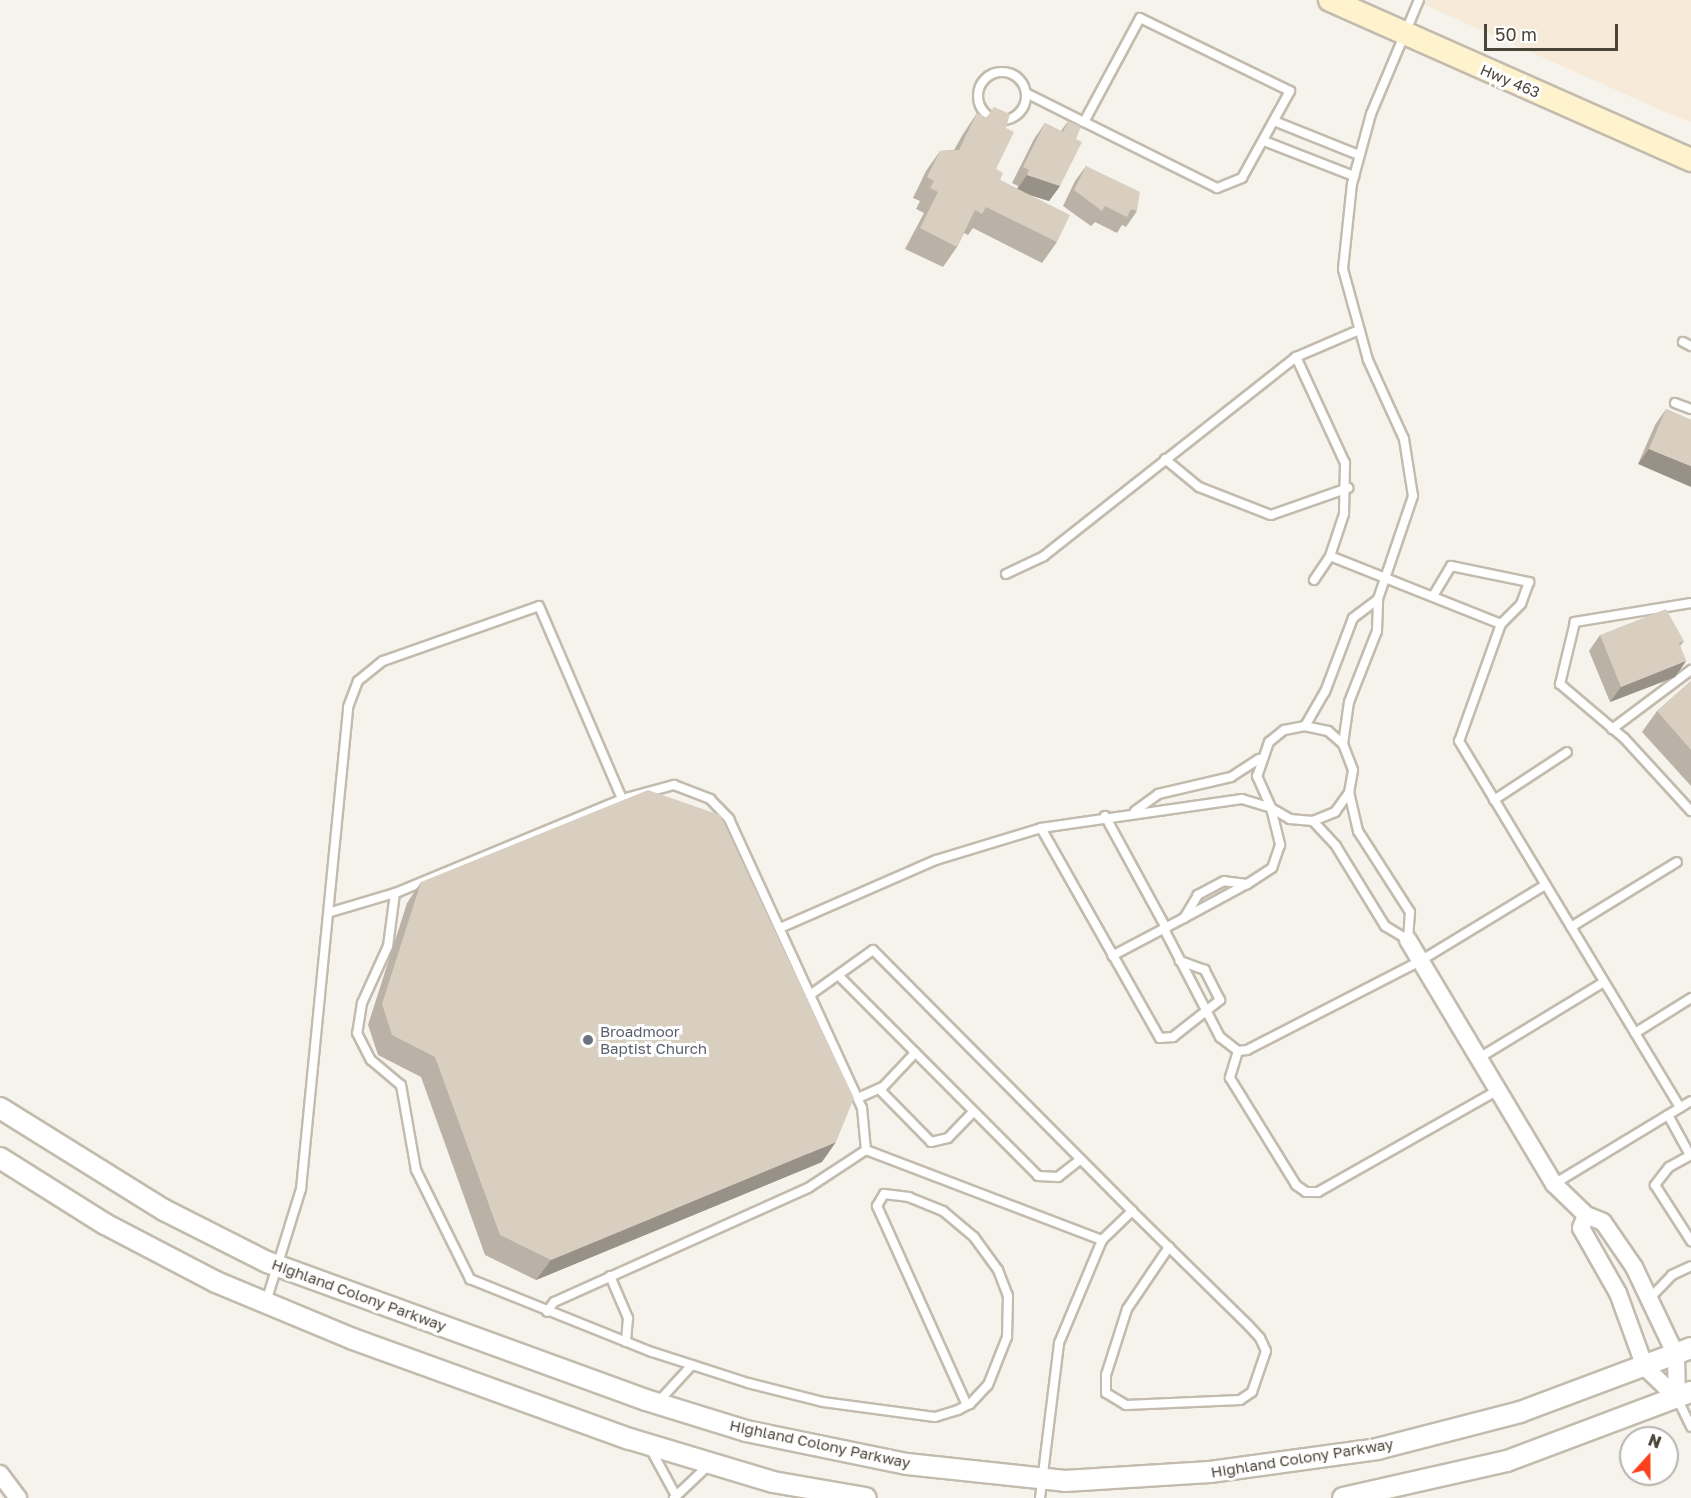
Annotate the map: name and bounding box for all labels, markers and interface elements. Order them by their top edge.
scale bar [1487,12,1620,50]
text: 50 m [1495,23,1537,45]
street label: Hwy 463 [1477,60,1543,102]
place label: Broadmoor Baptist Church [600,1022,707,1057]
marker: Broadmoor Baptist Church [581,1033,595,1047]
street label: Highland Colony Parkway [269,1255,449,1335]
street label: Highland Colony Parkway [728,1416,912,1472]
north arrow [1619,1426,1679,1486]
text: N [1645,1430,1664,1453]
street label: Highland Colony Parkway [1210,1435,1394,1481]

